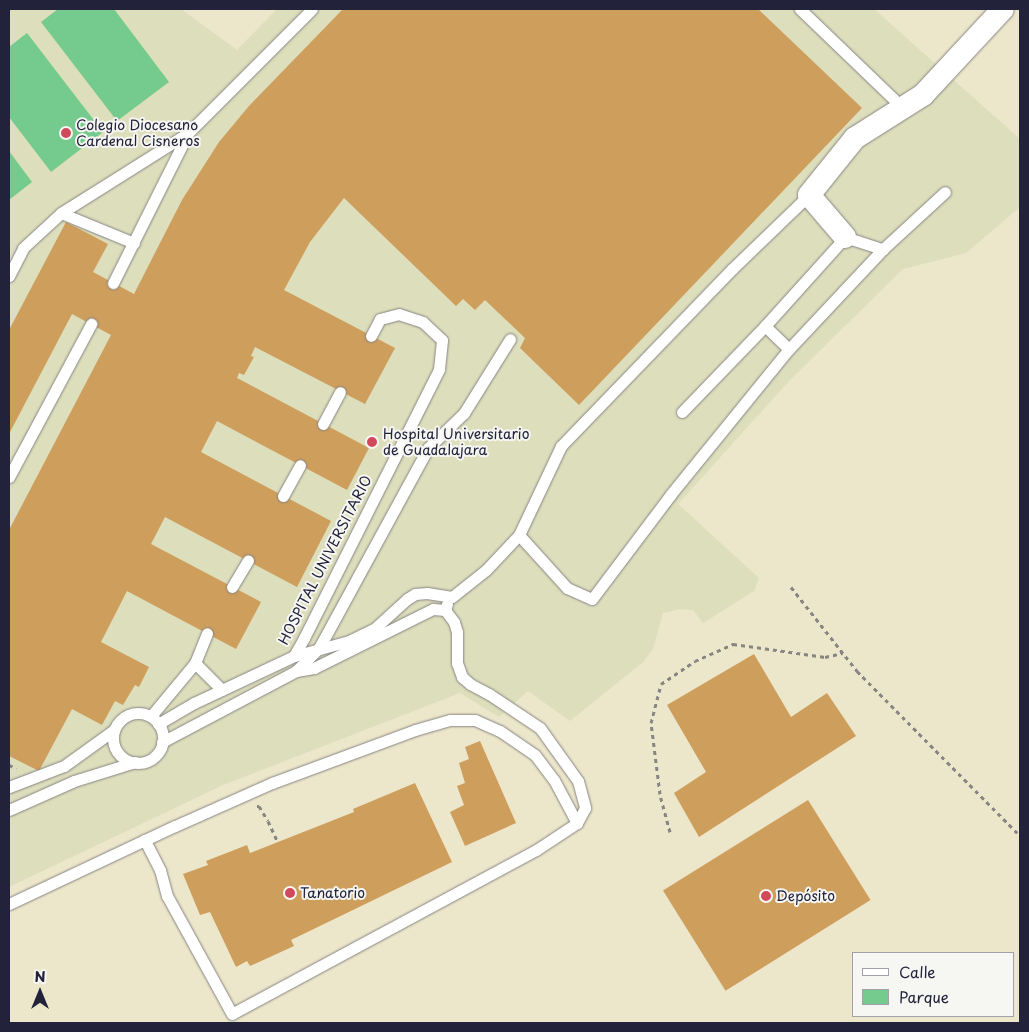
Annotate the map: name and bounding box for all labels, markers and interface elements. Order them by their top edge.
place label: Colegio Diocesano Cardenal Cisneros [76,117,199,150]
marker: Colegio Diocesano Cardenal Cisneros [60,127,72,139]
place label: Hospital Universitario de Guadalajara [383,426,530,458]
marker: Hospital Universitario de Guadalajara [365,435,379,449]
street label: HOSPITAL UNIVERSITARIO [275,472,375,648]
place label: Tanatorio [300,885,365,901]
marker: Tanatorio [284,887,296,899]
place label: Depósito [776,888,835,904]
marker: Depósito [760,890,772,902]
legend [852,952,1014,1017]
text: Calle [899,960,936,983]
text: N [34,966,46,987]
north arrow [15,967,65,1017]
text: Parque [899,985,949,1008]

